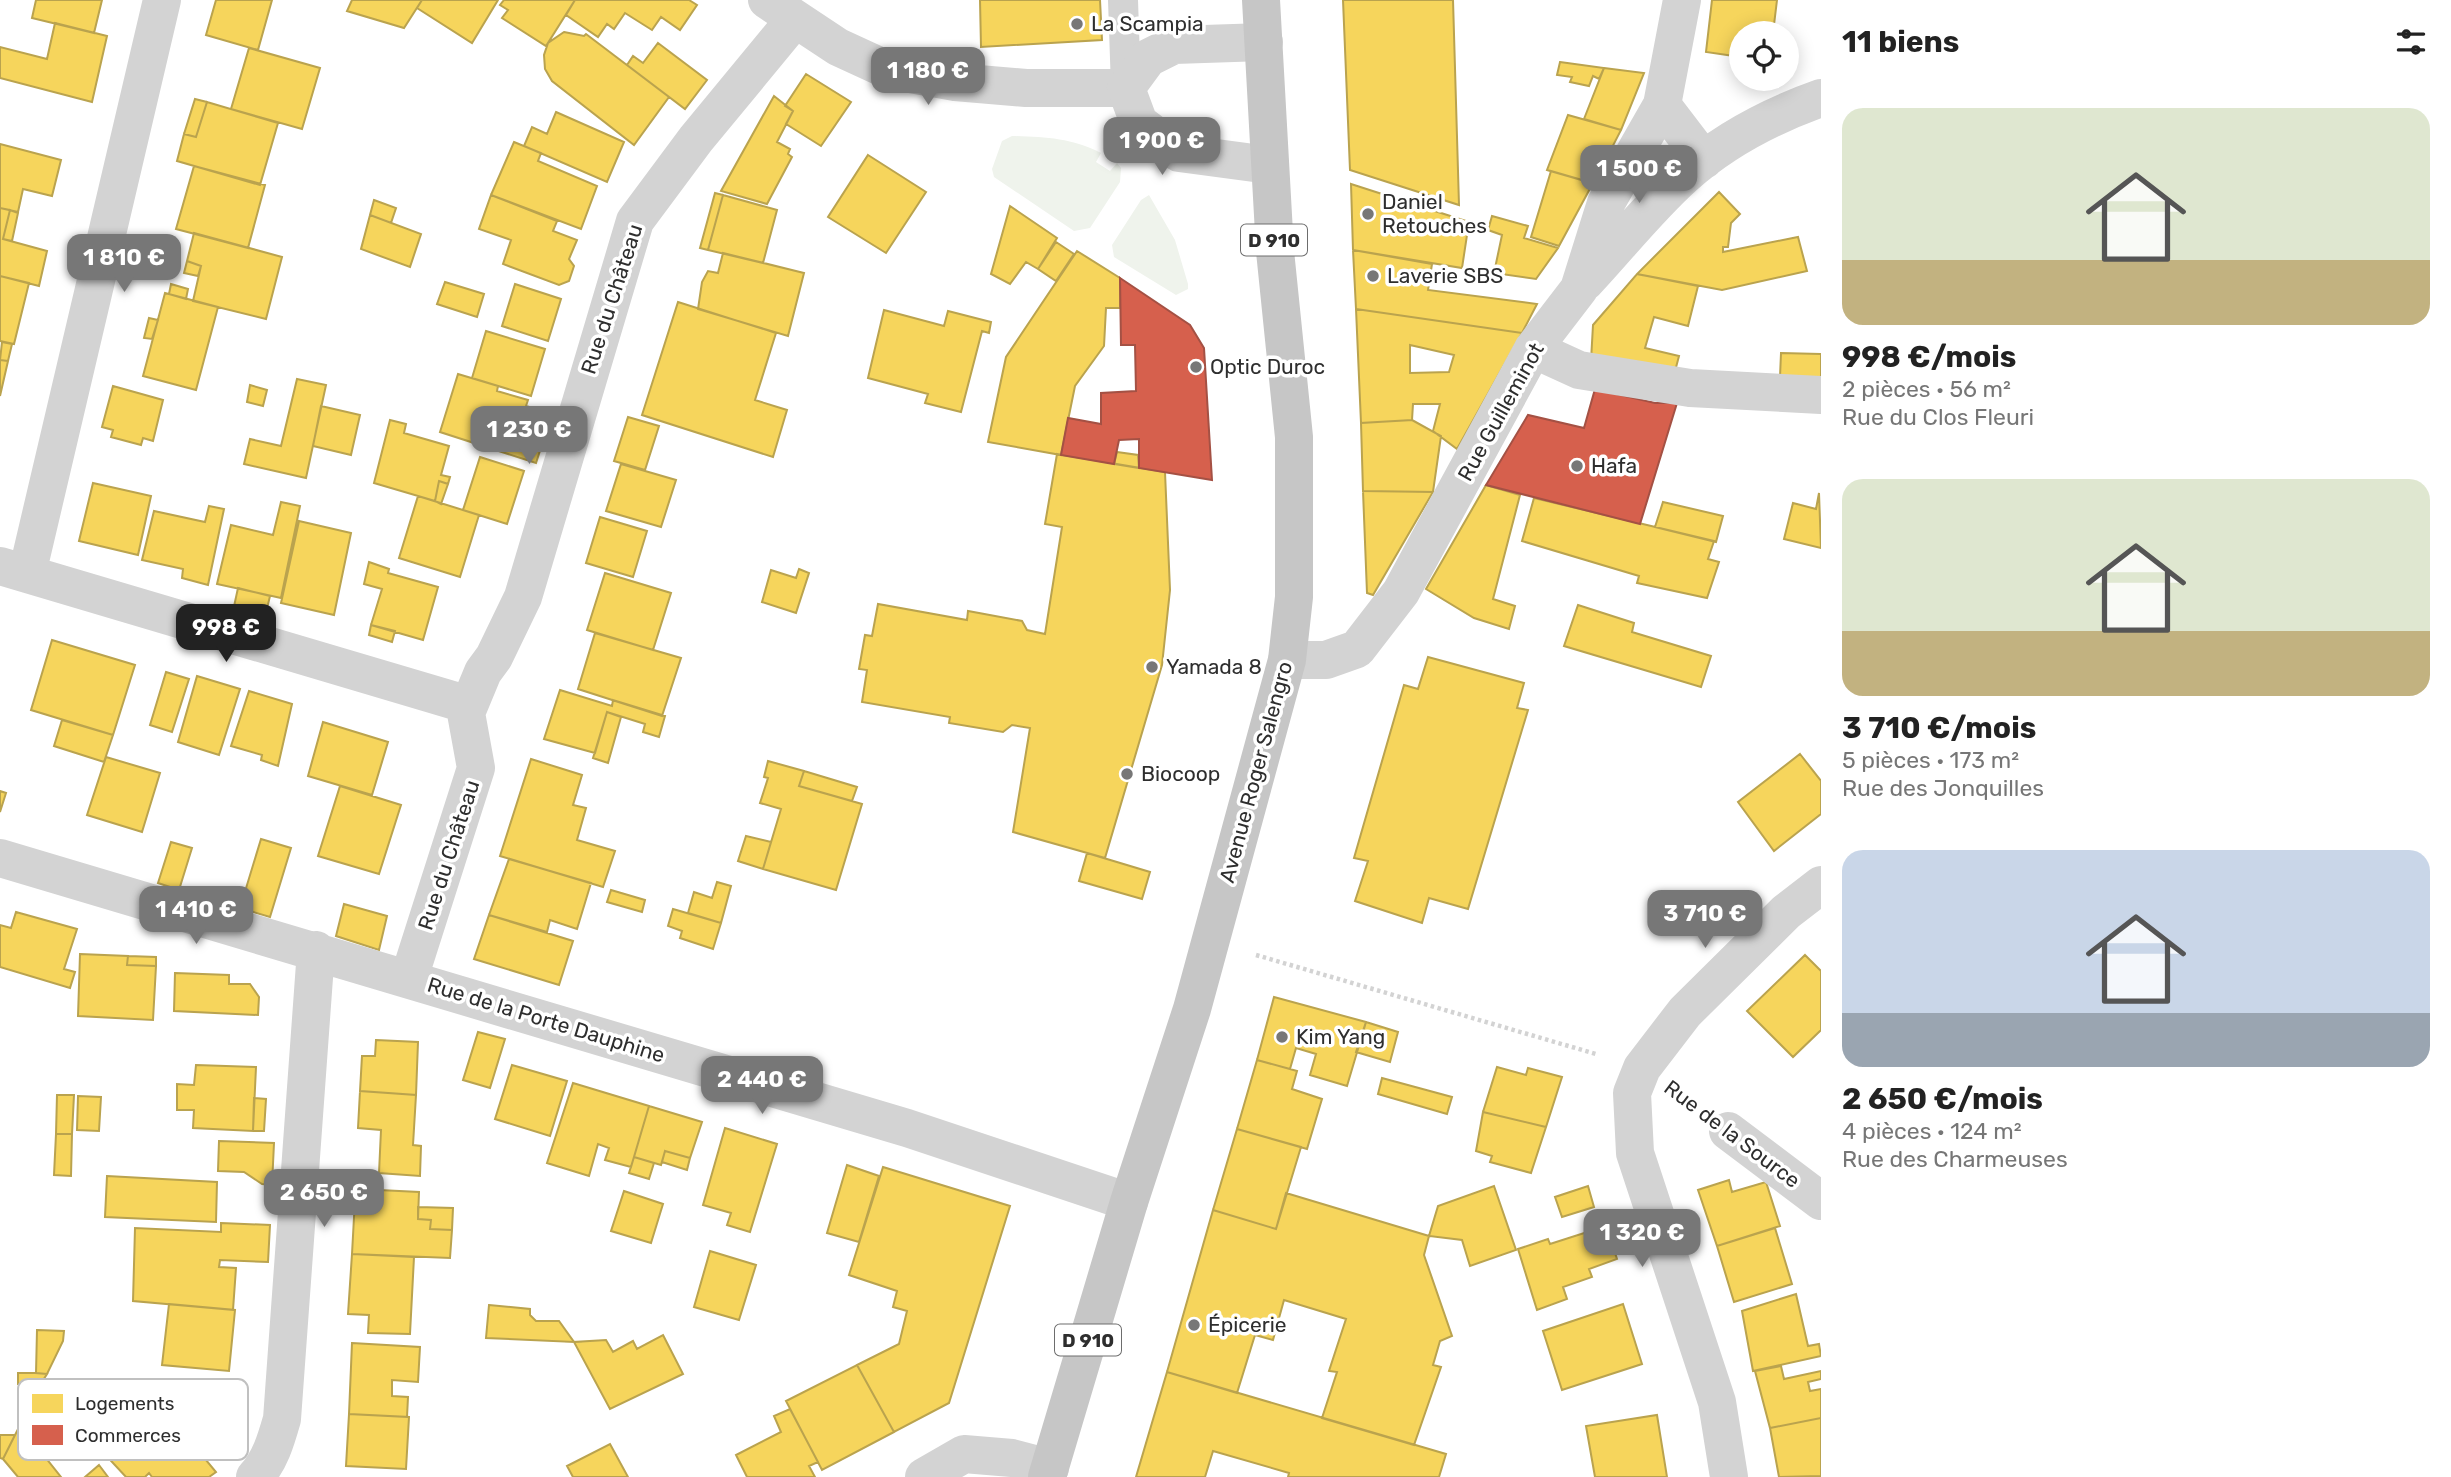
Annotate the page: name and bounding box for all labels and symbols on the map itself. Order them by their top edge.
place label: La Scampia [1091,11,1204,36]
marker: La Scampia [1069,16,1085,32]
pin: 1 180 € [863,48,993,107]
pin: 1 900 € [1097,118,1227,177]
pin: 1 500 € [1574,146,1704,205]
place label: Daniel Retouches [1382,189,1487,238]
marker: Daniel Retouches [1360,206,1376,222]
street label: Rue du Château [576,221,648,377]
road number: D 910 [1241,224,1307,256]
pin: 1 810 € [59,234,189,294]
place label: Laverie SBS [1387,263,1503,288]
marker: Laverie SBS [1365,268,1381,284]
street label: Rue Guilleminot [1452,338,1549,485]
place label: Optic Duroc [1210,354,1325,379]
marker: Optic Duroc [1188,359,1204,375]
pin: 1 230 € [464,406,594,466]
place label: Hafa [1591,453,1637,478]
marker: Hafa [1569,458,1585,474]
pin: 998 € [177,604,275,664]
place label: Yamada 8 [1166,654,1262,679]
marker: Yamada 8 [1144,659,1160,675]
street label: Avenue Roger Salengro [1214,659,1297,885]
place label: Biocoop [1141,761,1220,786]
marker: Biocoop [1119,766,1135,782]
street label: Rue du Château [413,777,485,933]
pin: 1 410 € [131,886,261,946]
pin: 3 710 € [1640,890,1770,950]
street label: Rue de la Porte Dauphine [425,972,668,1068]
place label: Kim Yang [1296,1024,1385,1049]
marker: Kim Yang [1274,1029,1290,1045]
pin: 2 440 € [697,1056,827,1116]
street label: Rue de la Source [1660,1074,1805,1193]
pin: 2 650 € [259,1170,389,1229]
pin: 1 320 € [1577,1210,1707,1269]
place label: Épicerie [1208,1312,1287,1337]
marker: Épicerie [1186,1317,1202,1333]
road number: D 910 [1055,1324,1121,1356]
legend [18,1379,248,1460]
text: Logements [75,1392,174,1415]
text: Commerces [75,1424,181,1447]

